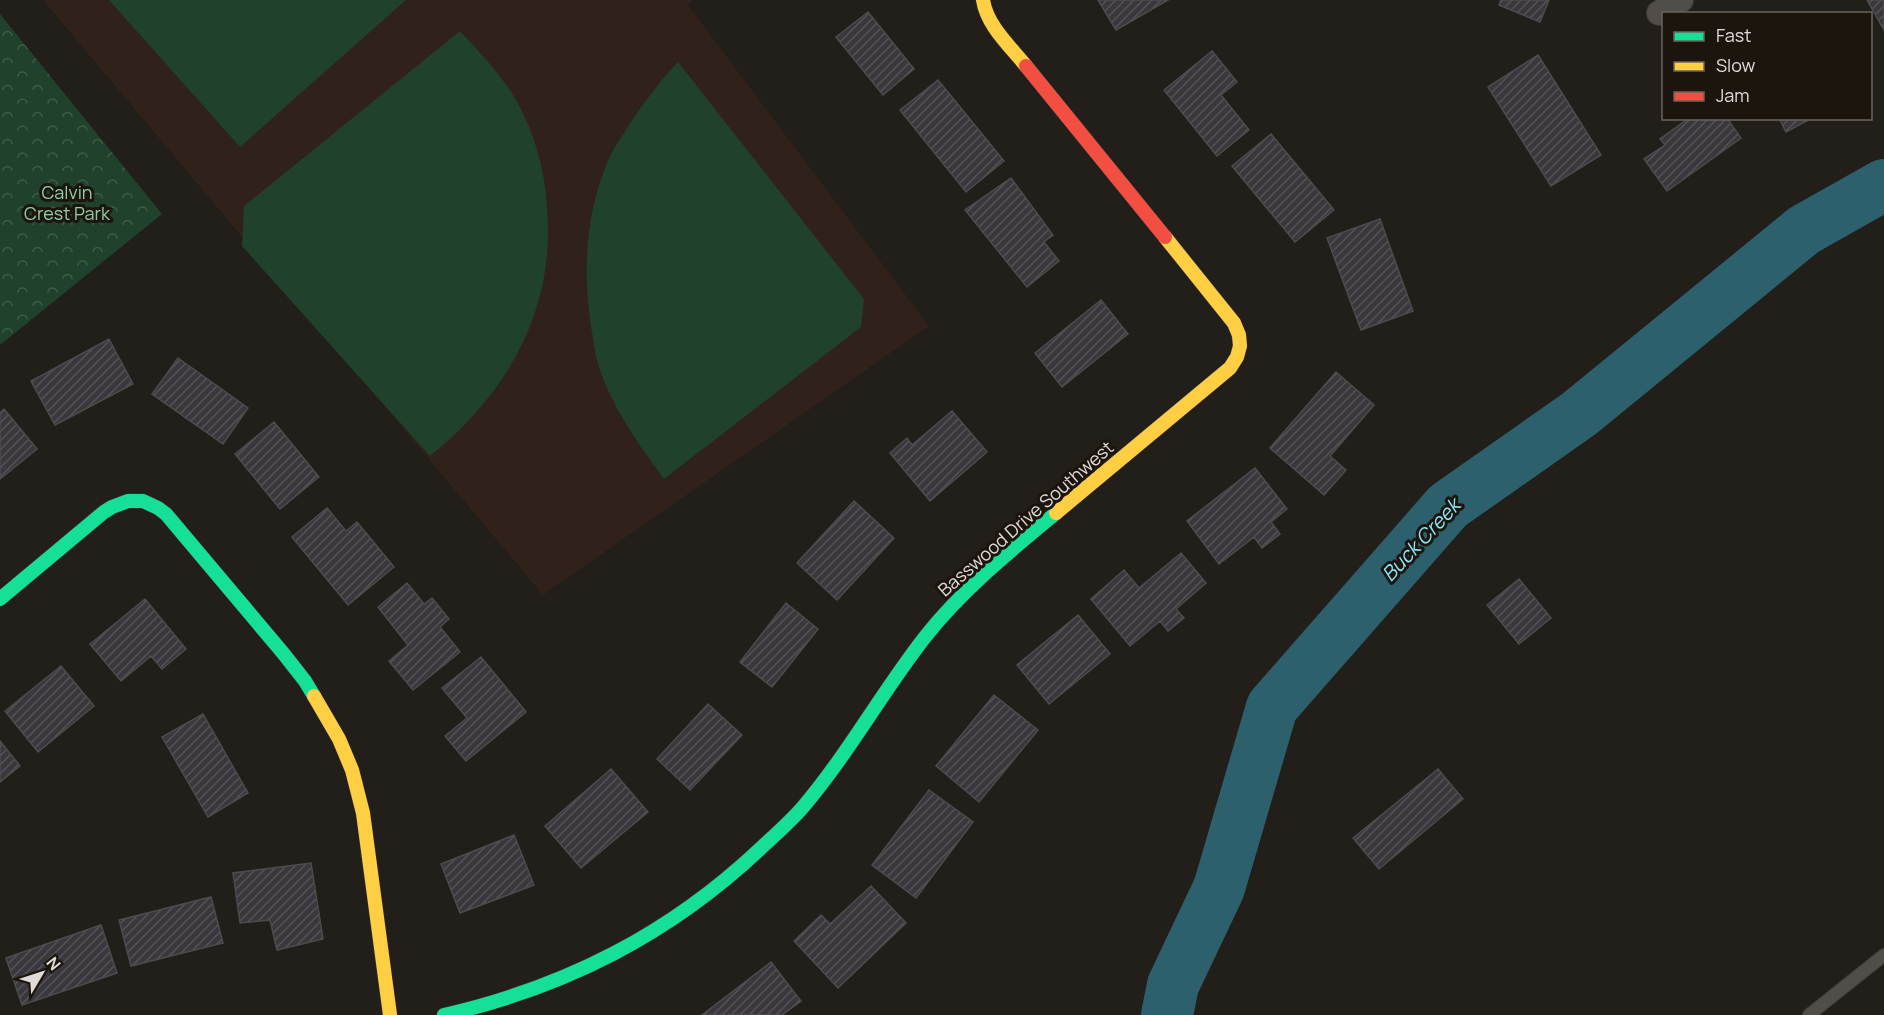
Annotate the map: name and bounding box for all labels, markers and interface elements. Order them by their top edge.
legend [1662,12,1872,120]
text: Fast [1716,23,1751,47]
text: Slow [1716,53,1756,77]
text: Jam [1716,83,1750,107]
park label: Calvin Crest Park [24,180,111,225]
street label: Basswood Drive Southwest [932,435,1118,601]
water label: Buck Creek [1375,490,1468,587]
north arrow [12,943,72,1003]
text: N [41,952,66,975]

